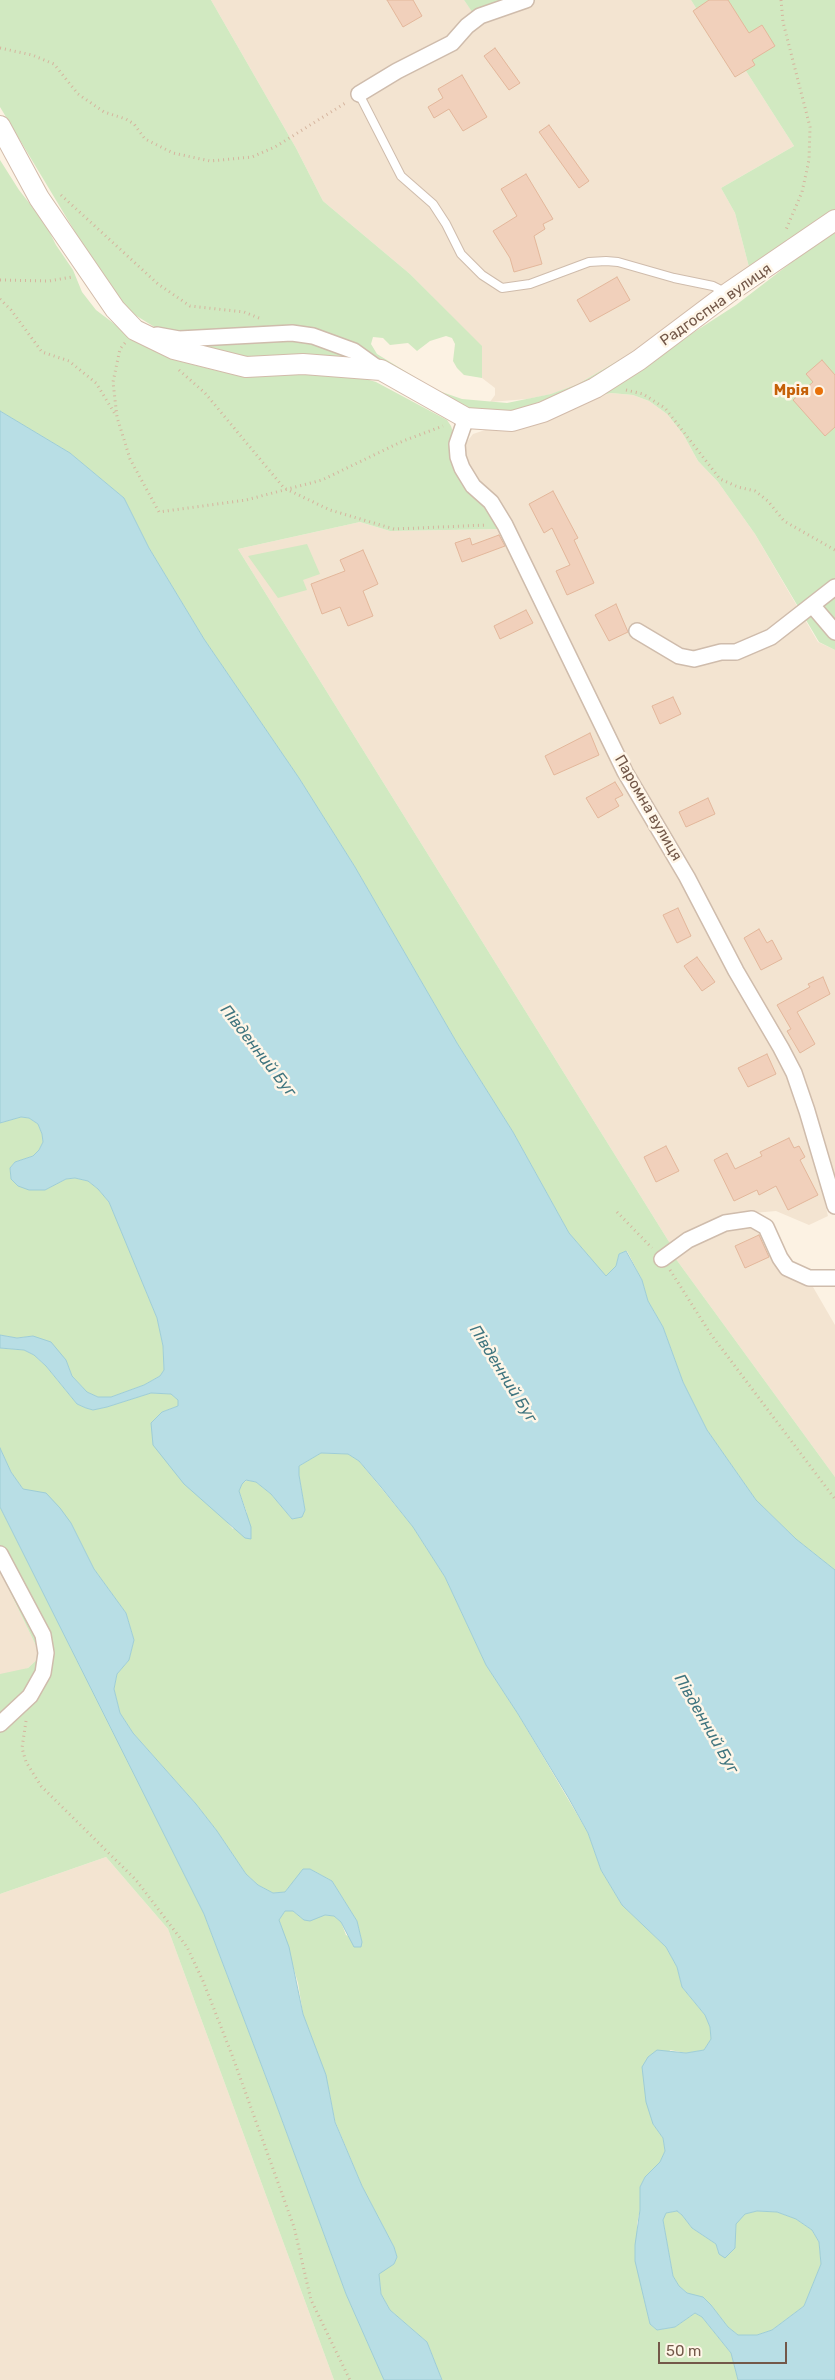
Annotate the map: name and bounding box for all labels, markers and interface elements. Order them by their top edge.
street label: Радгоспна вулиця [657,260,775,350]
place label: Мрія [774,382,809,400]
marker: Мрія [813,385,825,397]
street label: Паромна вулиця [610,752,686,864]
water label: Південний Буг [216,1001,300,1101]
water label: Південний Буг [465,1322,541,1426]
water label: Південний Буг [670,1671,742,1777]
scale bar [660,2332,789,2364]
text: 50 m [666,2342,701,2360]

